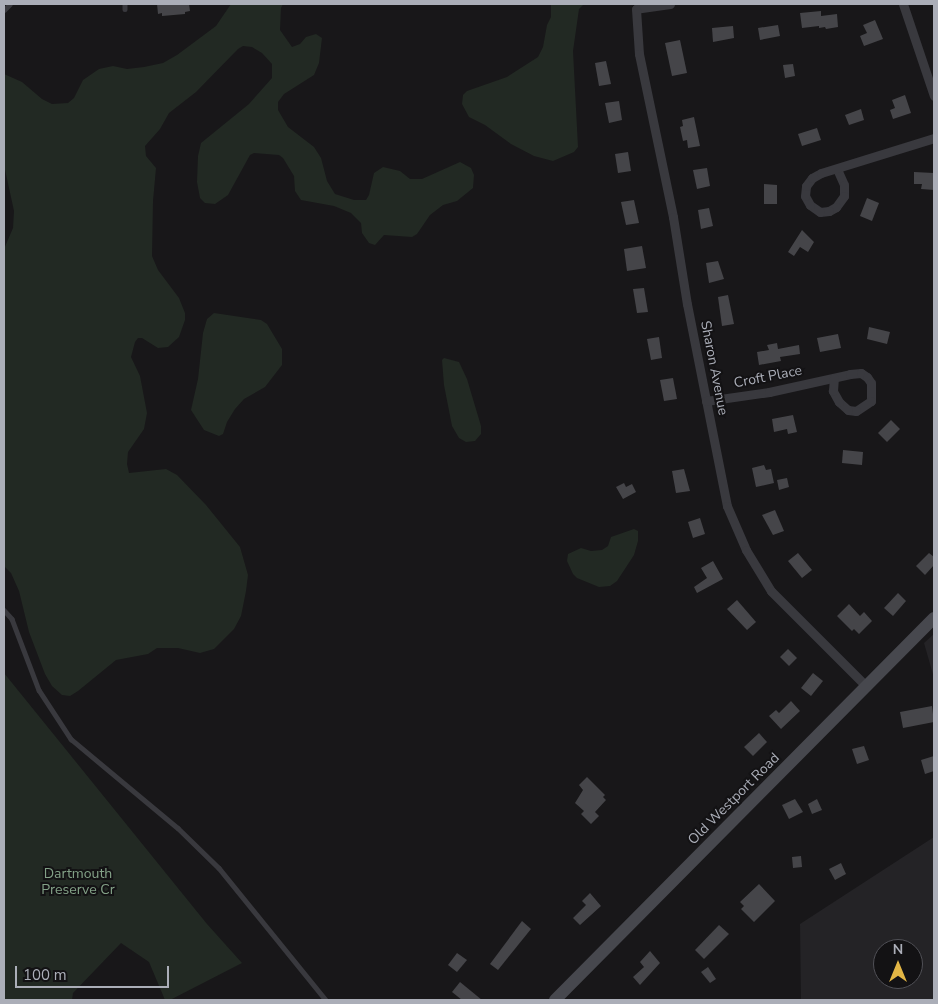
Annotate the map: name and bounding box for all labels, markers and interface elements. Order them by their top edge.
street label: Sharon Avenue [697,319,731,417]
street label: Croft Place [732,362,804,392]
street label: Old Westport Road [685,750,783,848]
park label: Dartmouth Preserve Cr [41,866,115,899]
north arrow [873,939,923,989]
text: N [893,940,903,959]
scale bar [18,956,171,988]
text: 100 m [23,965,67,985]

